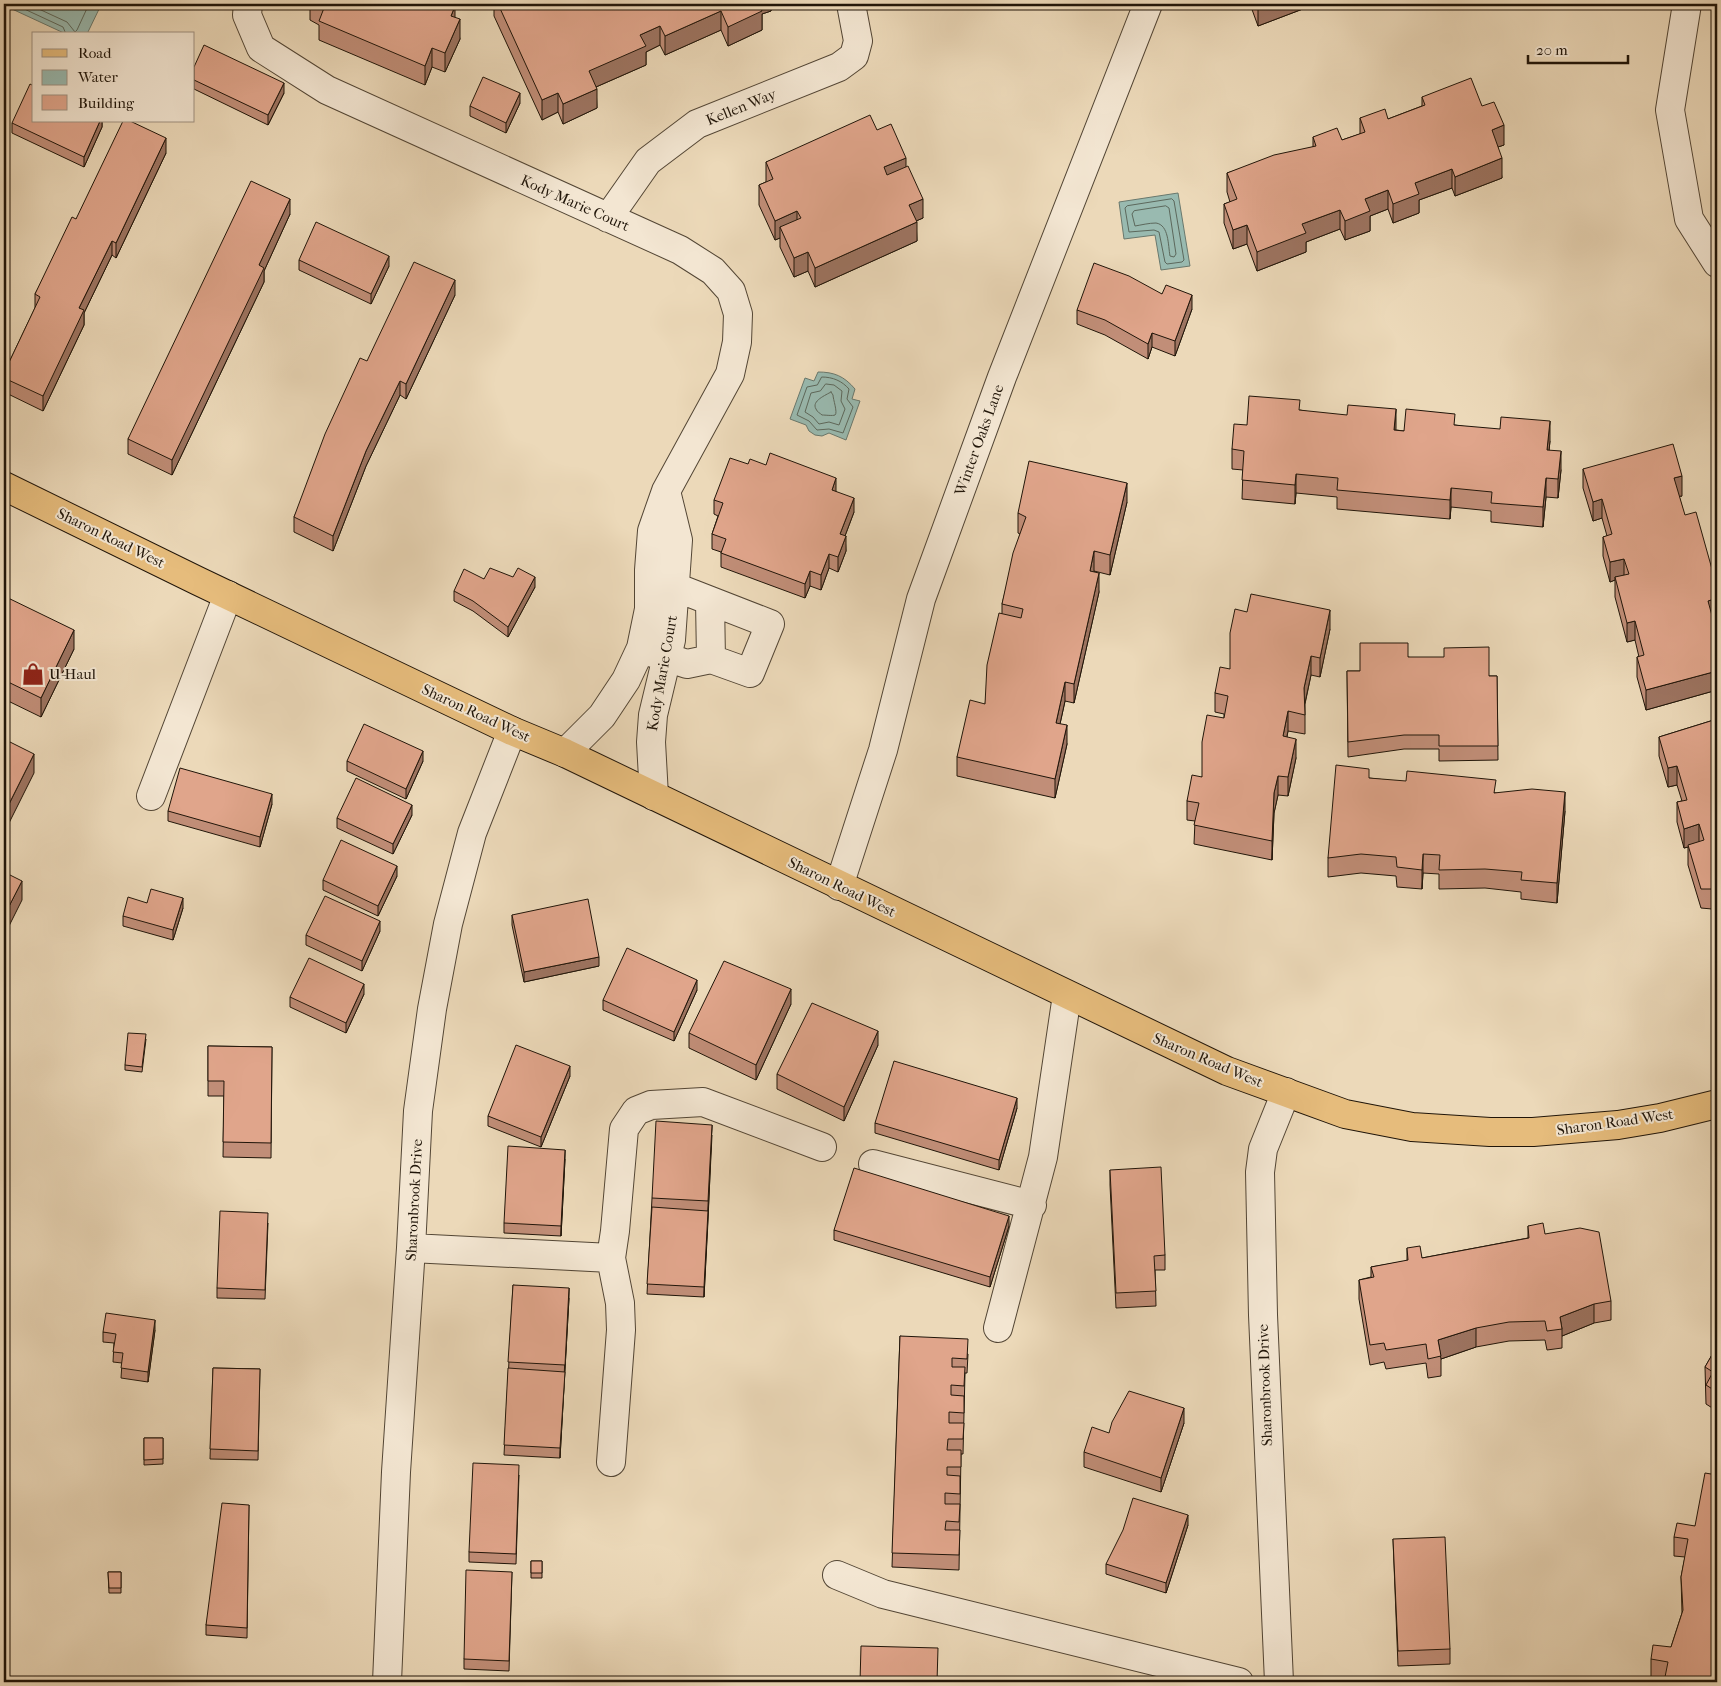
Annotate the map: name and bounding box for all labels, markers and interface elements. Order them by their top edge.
legend [32,32,195,122]
scale bar [1528,32,1628,64]
text: 20 m [1536,41,1568,59]
text: Road [78,44,112,62]
text: Water [77,68,118,86]
street label: Kellen Way [703,84,780,129]
text: Building [78,94,135,112]
street label: Kody Marie Court [518,171,633,235]
street label: Winter Oaks Lane [950,381,1008,499]
street label: Sharon Road West [54,504,168,572]
street label: Kody Marie Court [643,613,681,732]
shop icon: U-Haul [20,661,46,687]
place label: U-Haul [49,665,96,683]
street label: Sharon Road West [419,680,534,746]
street label: Sharon Road West [785,853,899,921]
street label: Sharon Road West [1150,1029,1266,1091]
street label: Sharon Road West [1556,1105,1675,1139]
street label: Sharonbrook Drive [402,1138,426,1262]
street label: Sharonbrook Drive [1254,1323,1276,1446]

